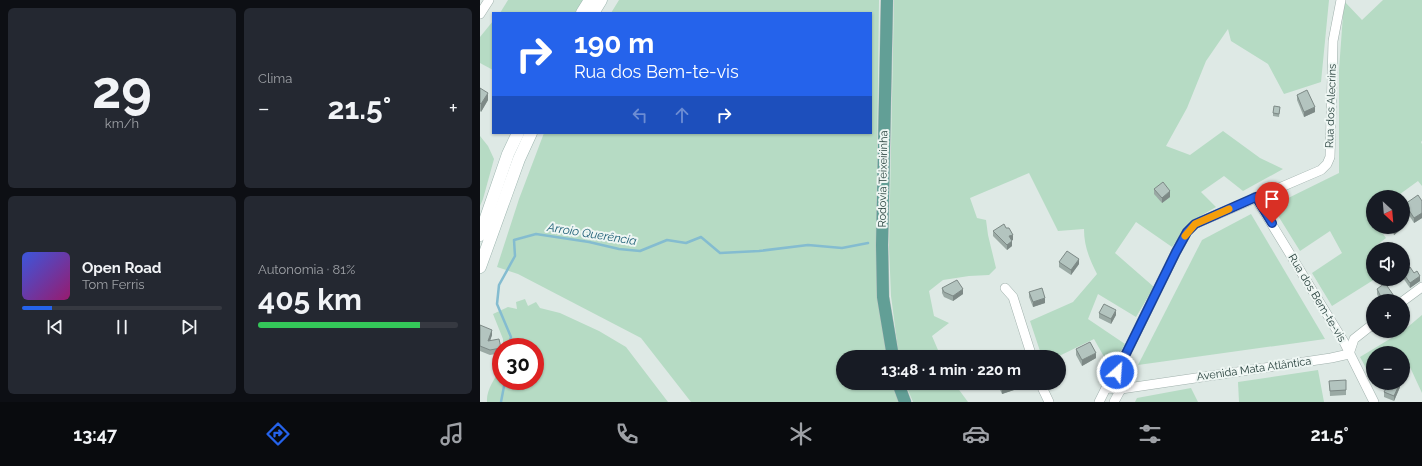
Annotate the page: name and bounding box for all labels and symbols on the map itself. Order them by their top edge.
street label: Rua dos Alecrins [1323,64,1339,148]
street label: Rodovia Teixeirinha [876,130,890,228]
pin [1255,182,1289,223]
north arrow [1366,190,1410,234]
water label: Arroio Querência [545,220,638,248]
street label: Rua dos Bem-te-vis [1286,252,1348,344]
speed limit sign: 30 [492,338,544,390]
position arrow [1096,351,1138,393]
street label: Avenida Mata Atlântica [1196,355,1312,383]

